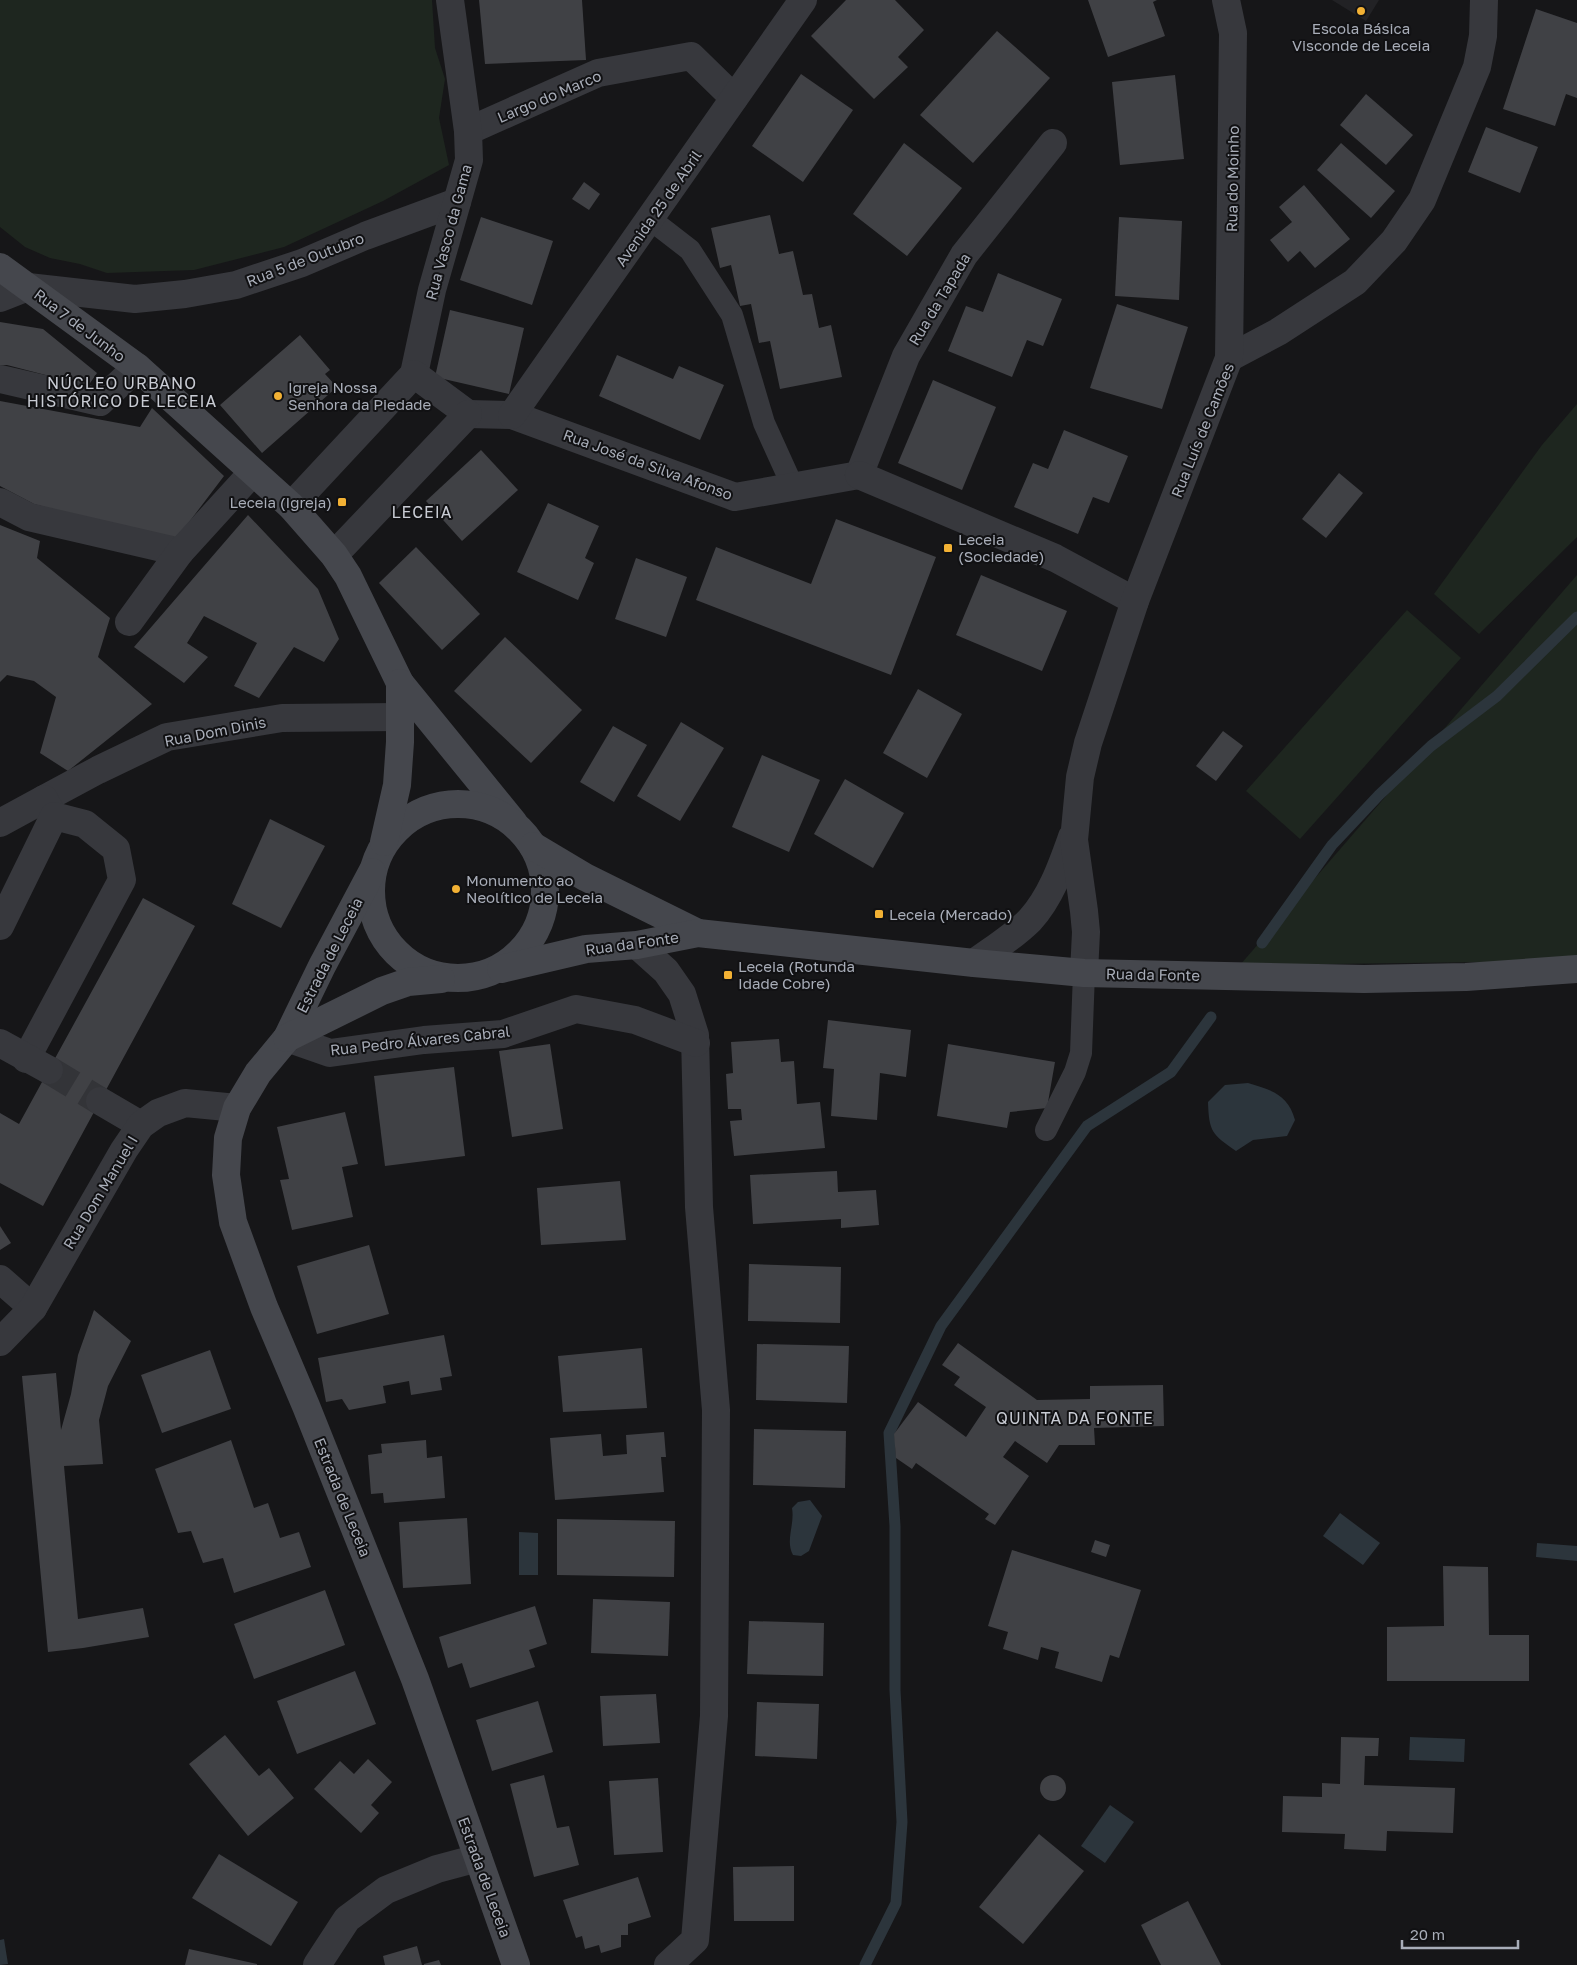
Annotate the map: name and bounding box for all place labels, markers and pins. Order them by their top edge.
marker: Escola Básica Visconde de Leceia [1355,5,1367,17]
place label: Escola Básica Visconde de Leceia [1292,19,1430,54]
place label: Igreja Nossa Senhora da Piedade [288,378,432,413]
marker: Igreja Nossa Senhora da Piedade [272,390,284,402]
place label: Leceia (Igreja) [230,493,332,511]
marker: Leceia (Igreja) [336,496,348,508]
place label: Leceia (Sociedade) [958,530,1045,565]
marker: Leceia (Sociedade) [942,542,954,554]
place label: Monumento ao Neolítico de Leceia [466,871,603,906]
marker: Monumento ao Neolítico de Leceia [450,883,462,895]
place label: Leceia (Mercado) [889,905,1013,923]
marker: Leceia (Mercado) [873,908,885,920]
place label: Leceia (Rotunda Idade Cobre) [738,957,855,992]
marker: Leceia (Rotunda Idade Cobre) [722,969,734,981]

